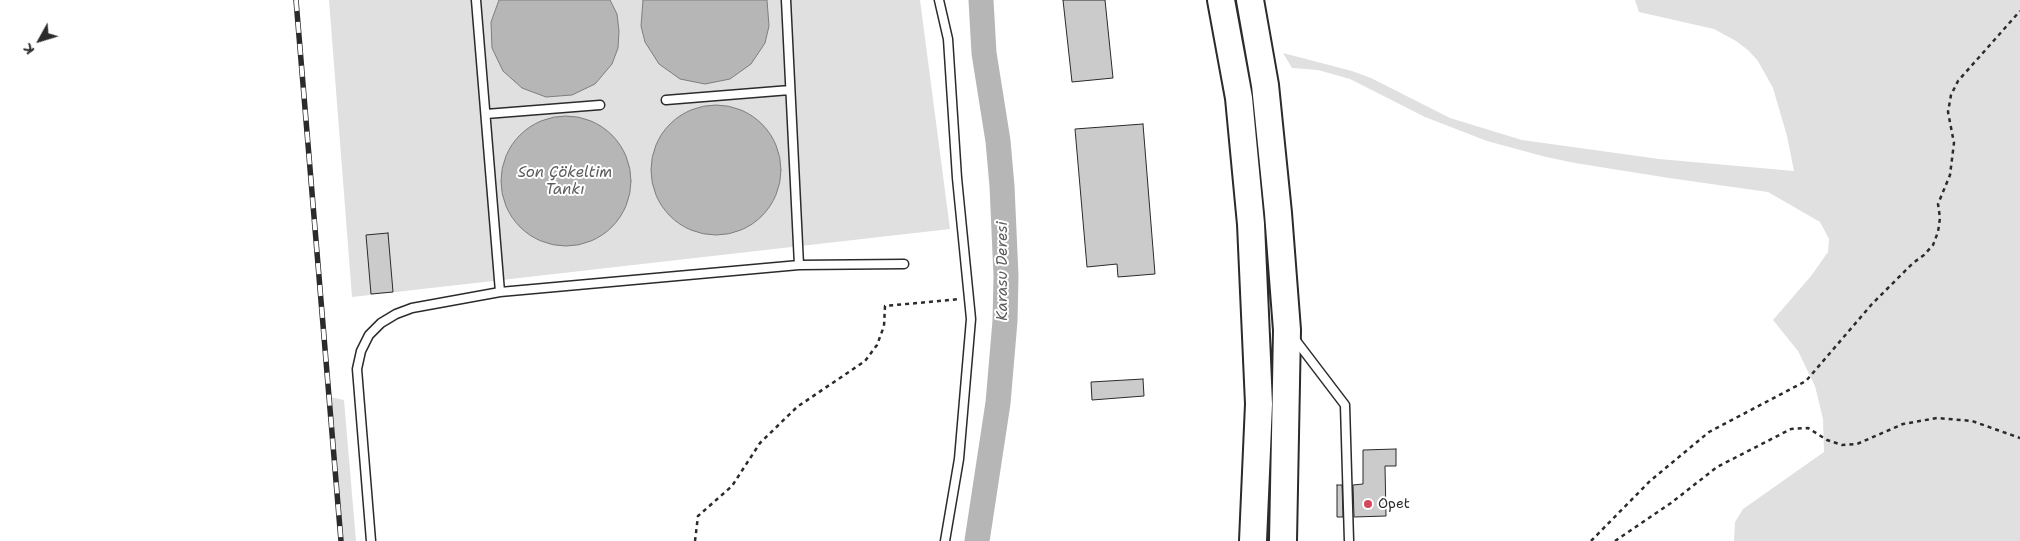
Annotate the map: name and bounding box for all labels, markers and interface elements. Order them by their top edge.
north arrow [15,15,65,65]
text: K [18,40,38,59]
water label: Son Çökeltim Tankı [518,164,612,199]
water label: Karasu Deresi [994,221,1012,321]
place label: Opet [1378,496,1410,512]
marker: Opet [1362,498,1374,510]

